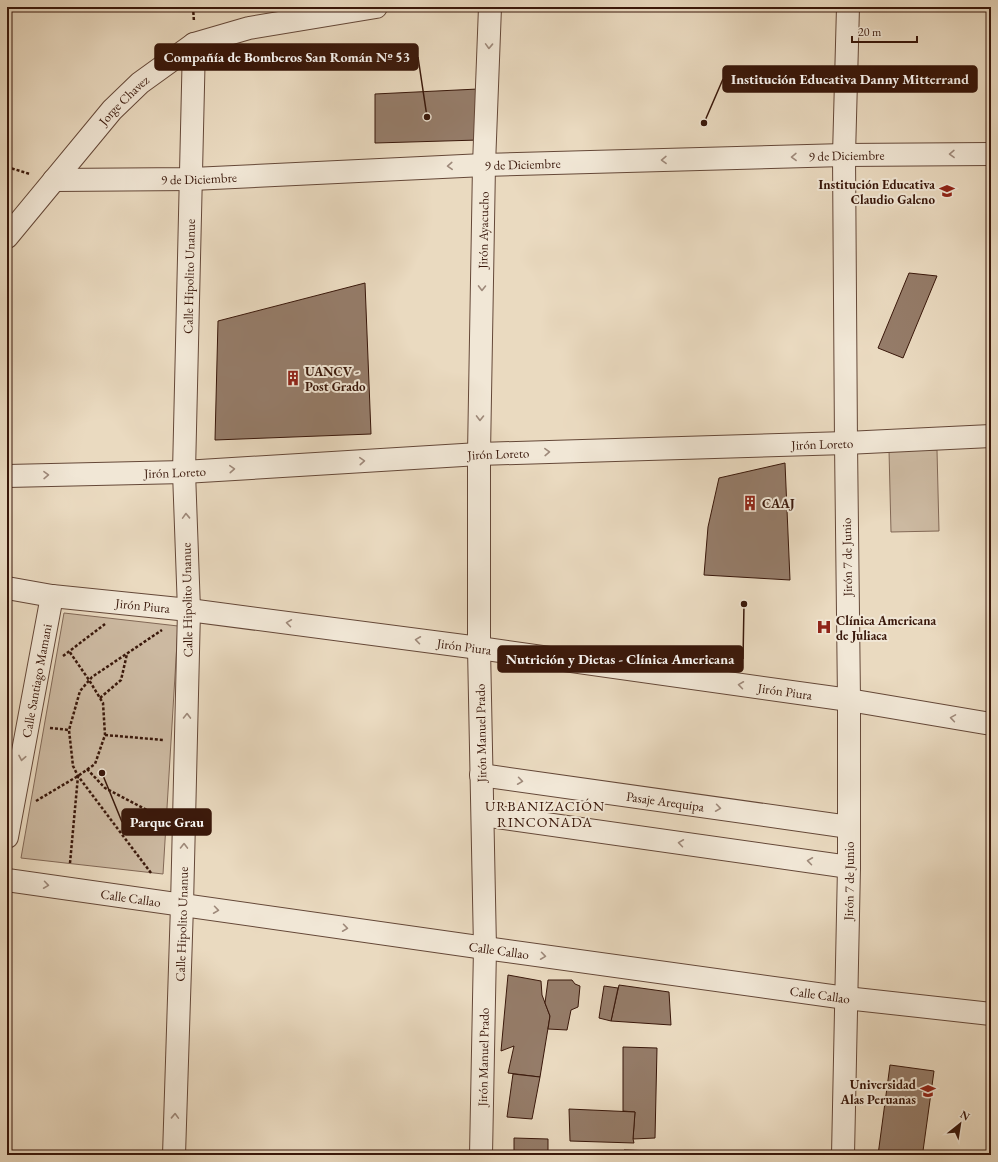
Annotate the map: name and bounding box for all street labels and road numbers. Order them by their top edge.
street label: Jorge Chavez [94,71,152,129]
street label: 9 de Diciembre [808,146,885,164]
street label: 9 de Diciembre [484,154,561,173]
street label: 9 de Diciembre [161,168,237,188]
street label: Jirón Ayacucho [474,191,492,270]
street label: Calle Hipolito Unanue [179,219,198,334]
street label: Jirón Loreto [790,434,854,453]
street label: Jirón Loreto [466,444,530,463]
street label: Jirón Loreto [143,462,206,481]
street label: Jirón 7 de Junio [838,518,856,597]
street label: Calle Hipolito Unanue [177,542,197,658]
street label: Jirón Piura [114,594,172,617]
street label: Calle Santiago Mamani [17,622,55,739]
street label: Jirón Piura [435,634,493,658]
street label: Jirón Piura [756,679,814,703]
street label: Jirón Manuel Prado [472,683,490,784]
street label: Pasaje Arequipa [625,787,706,815]
street label: Jirón 7 de Junio [839,842,858,922]
street label: Calle Hipolito Unanue [171,866,191,982]
street label: Calle Callao [100,885,162,910]
street label: Calle Callao [468,937,530,963]
street label: Calle Callao [789,982,851,1007]
street label: Jirón Manuel Prado [473,1007,492,1108]

